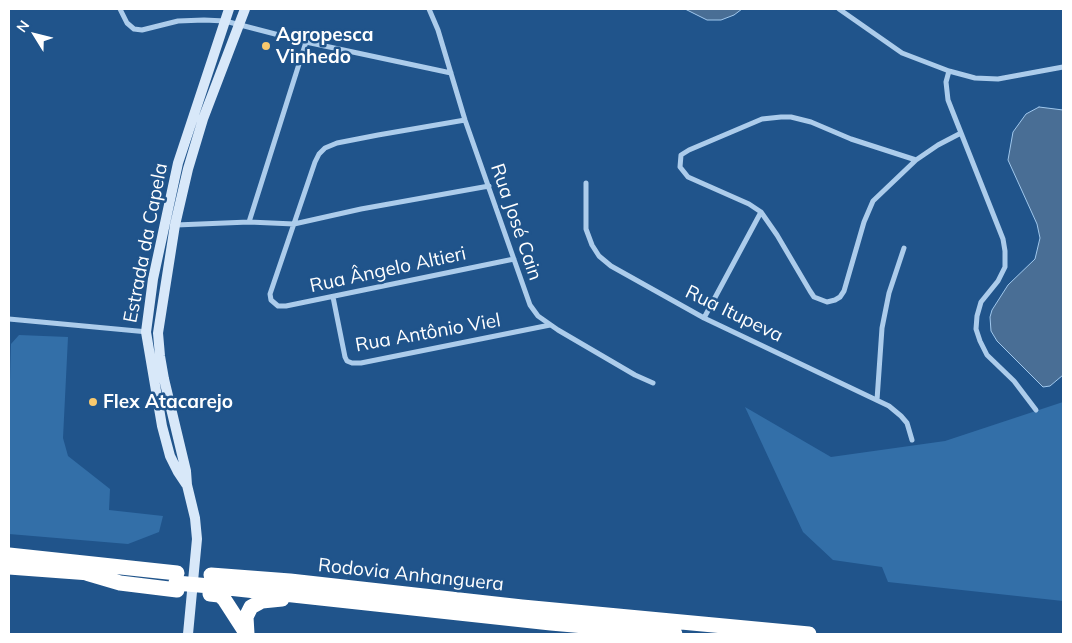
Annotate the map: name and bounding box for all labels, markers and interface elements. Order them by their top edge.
north arrow [10,10,60,60]
text: N [12,17,33,36]
place label: Agropesca Vinhedo [276,24,374,68]
marker: Agropesca Vinhedo [260,40,272,52]
street label: Estrada da Capela [119,161,173,325]
street label: Rua José Cain [485,161,547,283]
street label: Rua Ângelo Altieri [308,242,468,298]
street label: Rua Itupeva [681,281,787,347]
street label: Rua Antônio Viel [354,309,502,357]
place label: Flex Atacarejo [103,391,233,413]
marker: Flex Atacarejo [87,396,99,408]
street label: Rodovia Anhanguera [317,554,505,596]

